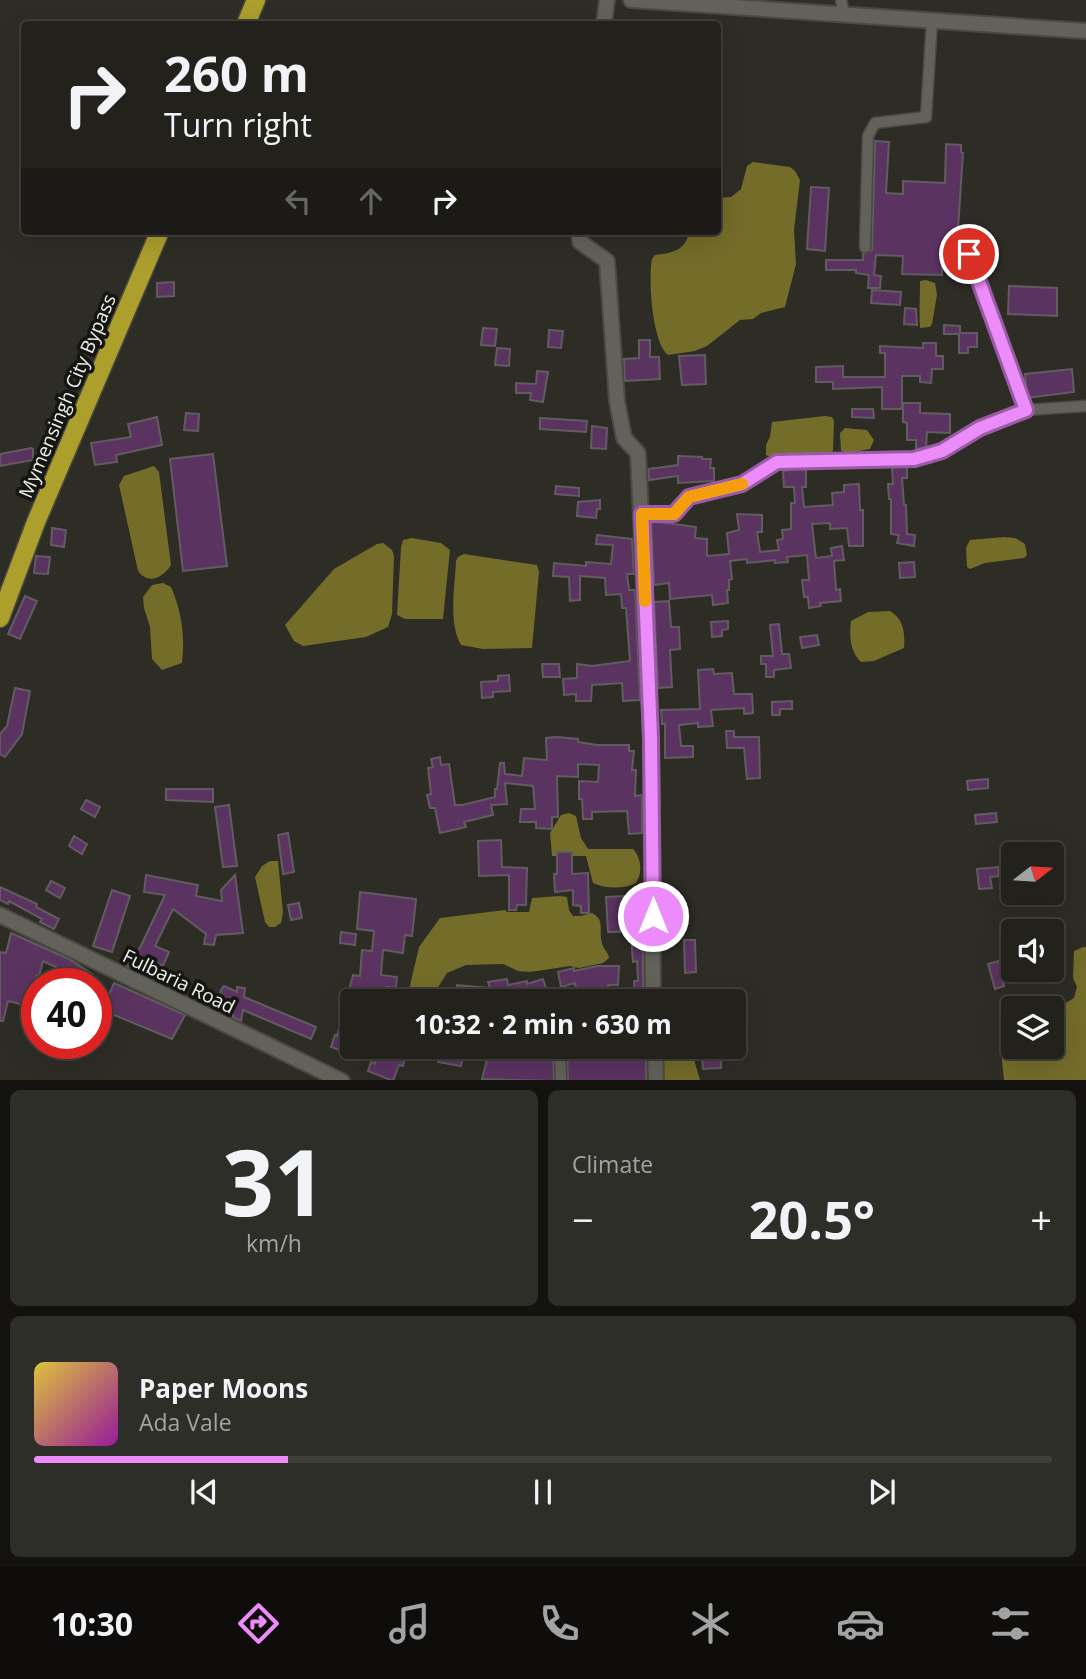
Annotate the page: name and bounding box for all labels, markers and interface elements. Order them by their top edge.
text: 260 m [164,40,309,106]
icon: right [49,49,140,140]
text: Turn right [164,103,312,146]
icon: left [279,182,317,220]
icon: ahead [352,182,390,220]
icon: right [425,182,463,220]
pin [939,224,999,284]
icon: arrive [950,235,988,273]
street label: Mymensingh City Bypass [12,290,122,502]
north arrow [1001,842,1064,905]
map controls [1001,842,1064,1059]
position arrow [616,879,690,953]
button: sound [1001,919,1064,982]
street label: Fulbaria Road [119,943,239,1019]
speed limit sign: 40 [21,968,112,1059]
button: layers [1001,996,1064,1059]
text: 10:32 · 2 min · 630 m [414,1006,672,1042]
text: 31 [222,1119,326,1243]
text: Climate [572,1148,653,1180]
text: 20.5° [749,1183,875,1254]
text: − [572,1193,594,1245]
text: + [1030,1193,1052,1245]
text: km/h [246,1227,302,1259]
text: Paper Moons [139,1370,308,1406]
text: Ada Vale [139,1406,232,1438]
icon: previous [185,1473,223,1511]
icon: pause [524,1473,562,1511]
icon: next [863,1473,901,1511]
icon: directions [234,1599,283,1648]
icon: music [385,1599,434,1648]
icon: phone [535,1599,584,1648]
icon: climate [686,1599,735,1648]
icon: car [836,1599,885,1648]
icon: filters [986,1599,1035,1648]
text: 10:30 [51,1602,133,1645]

